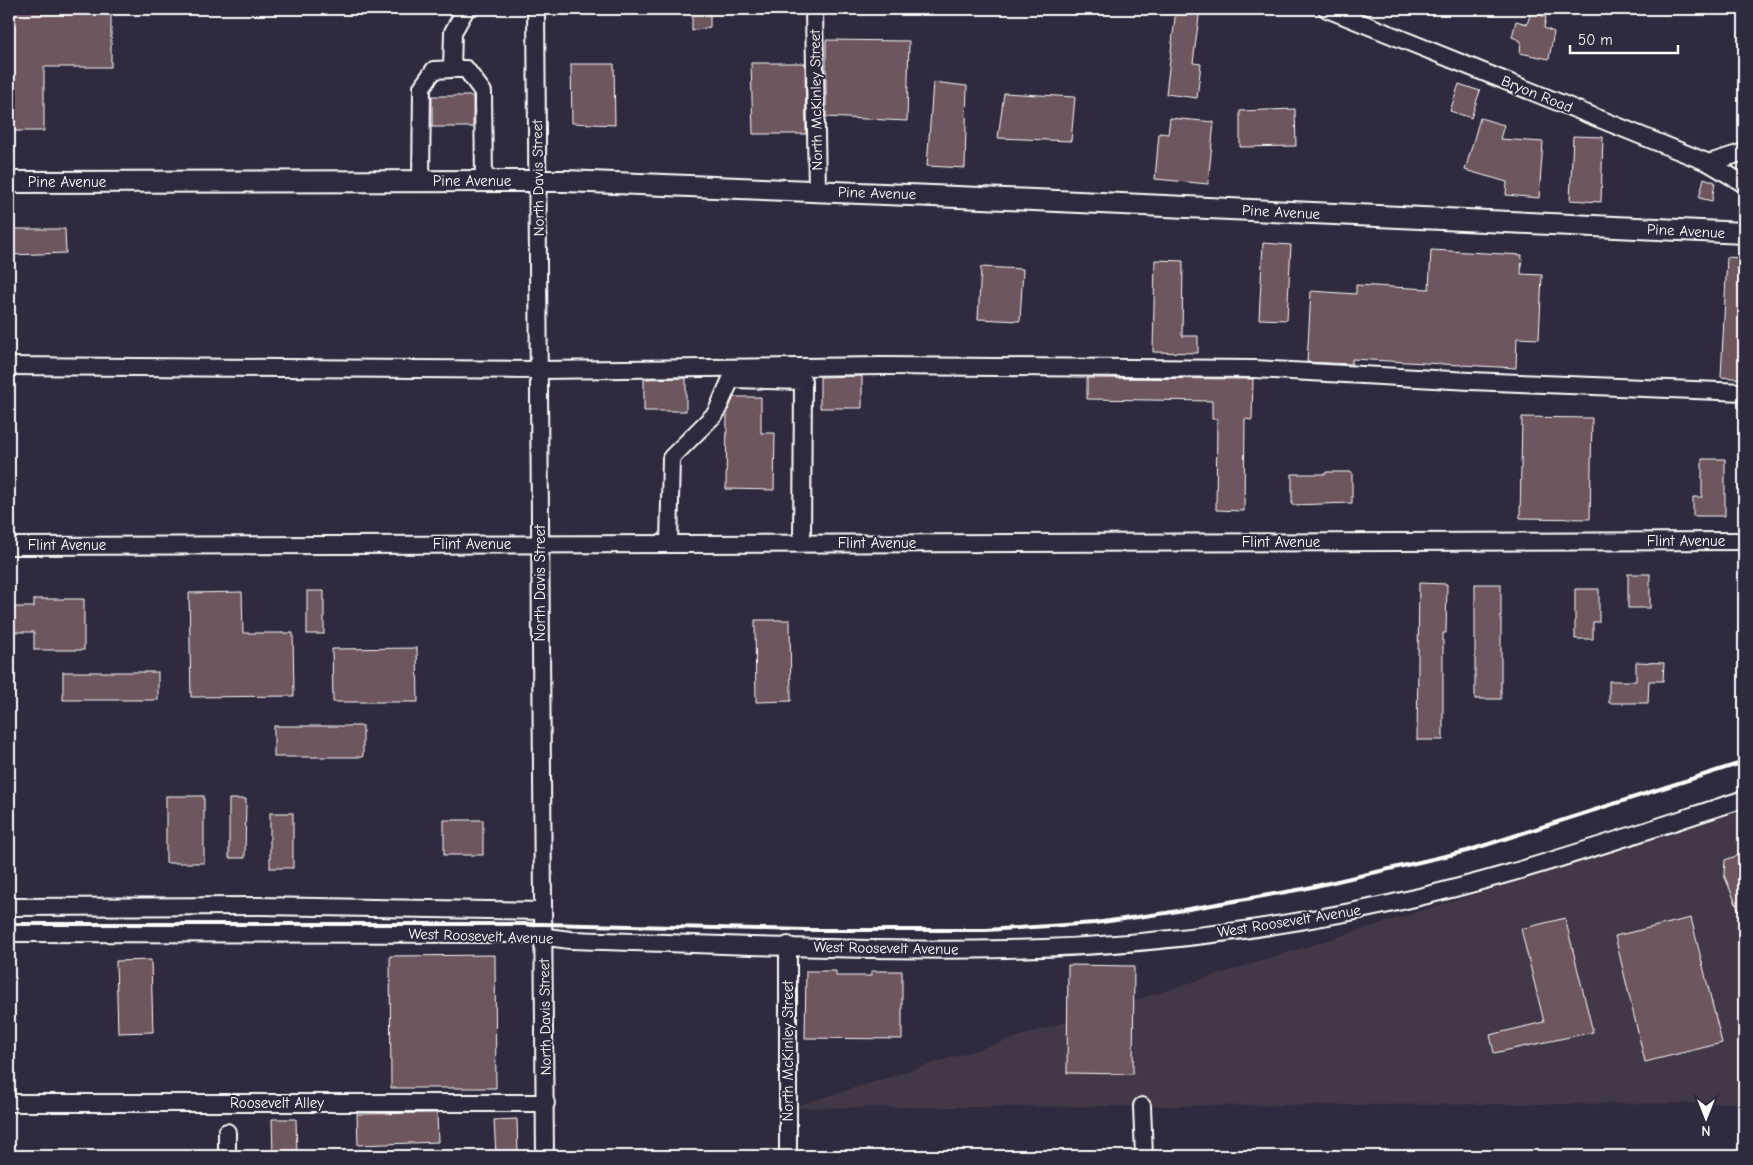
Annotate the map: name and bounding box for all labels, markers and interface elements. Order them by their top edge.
scale bar [1570,22,1678,54]
street label: North McKinley Street [806,29,826,171]
text: 50 m [1578,31,1613,49]
street label: Bryon Road [1499,72,1575,116]
street label: North Davis Street [528,119,548,237]
street label: Pine Avenue [433,172,512,190]
street label: Pine Avenue [28,173,107,191]
street label: Pine Avenue [838,183,917,203]
street label: Pine Avenue [1241,201,1321,223]
street label: Pine Avenue [1646,220,1726,242]
street label: North Davis Street [531,524,549,641]
street label: Flint Avenue [1647,532,1726,550]
street label: Flint Avenue [1242,533,1321,551]
street label: Flint Avenue [838,534,917,552]
street label: Flint Avenue [433,535,512,553]
street label: Flint Avenue [28,536,107,554]
street label: West Roosevelt Avenue [1216,901,1362,941]
street label: West Roosevelt Avenue [408,924,554,948]
street label: West Roosevelt Avenue [813,938,959,958]
street label: North Davis Street [535,958,555,1076]
street label: North McKinley Street [779,980,797,1122]
north arrow [1680,1092,1730,1142]
street label: Roosevelt Alley [230,1094,324,1112]
text: N [1701,1122,1711,1139]

